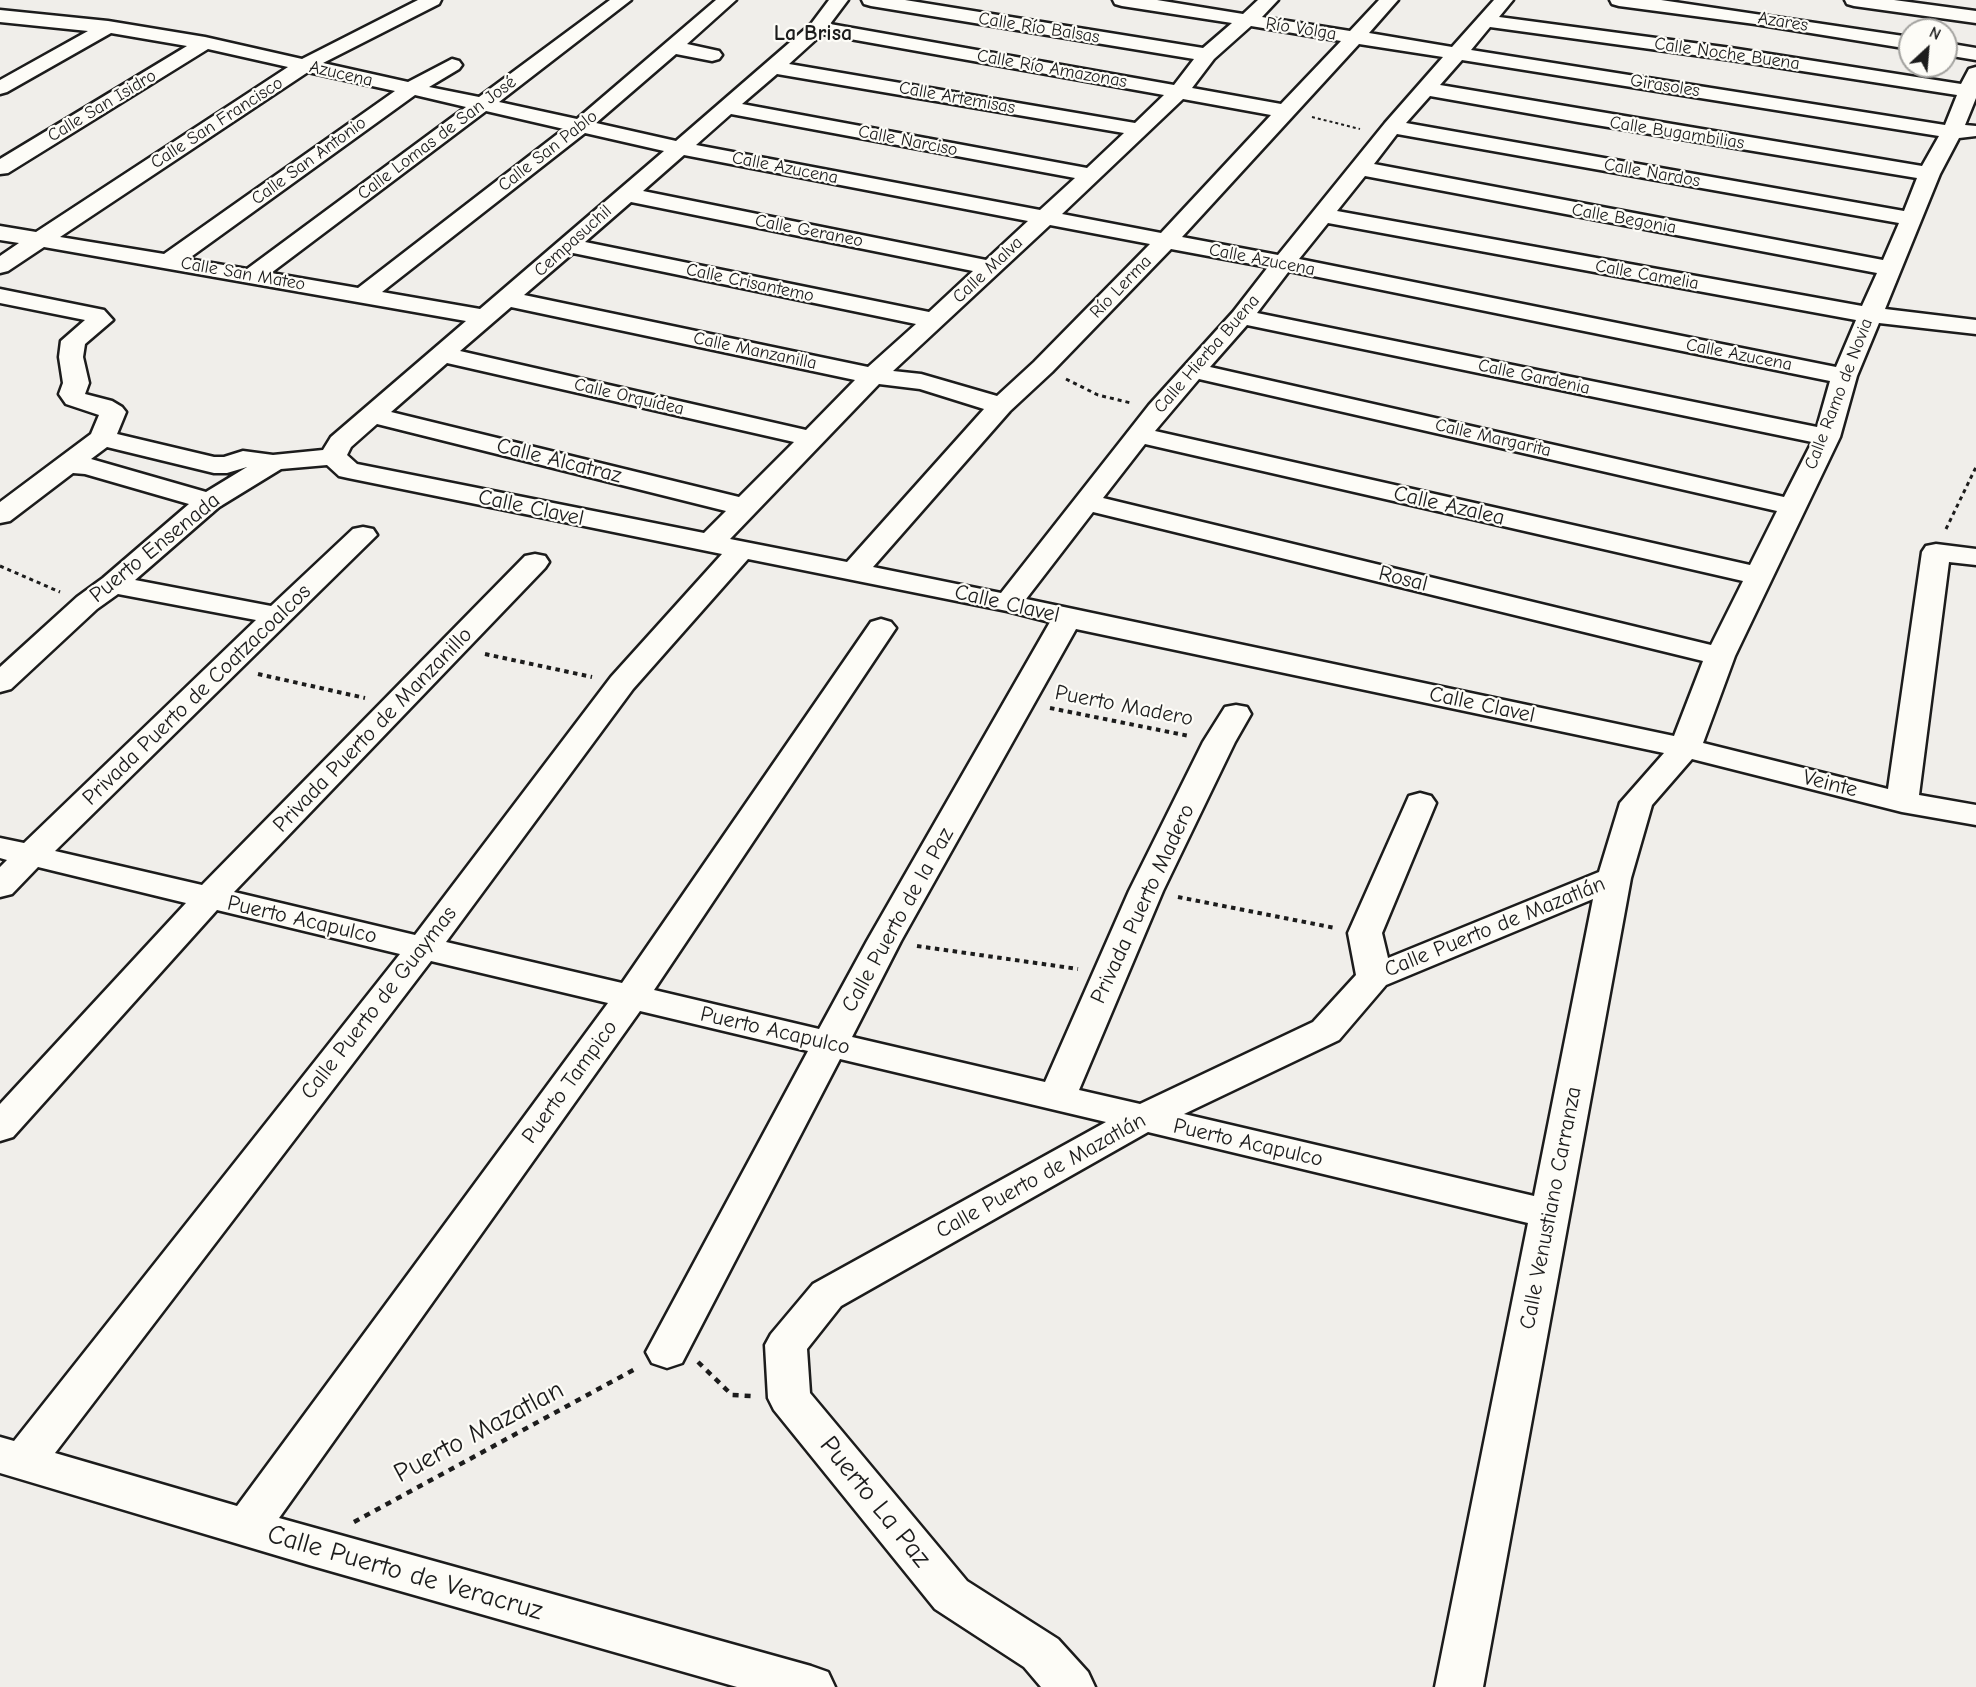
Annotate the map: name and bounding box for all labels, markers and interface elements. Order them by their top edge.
street label: Azares [1756,7,1810,37]
street label: Calle Río Balsas [977,8,1101,48]
street label: Río Volga [1264,13,1338,45]
north arrow [1898,18,1958,78]
district label: La Brisa [774,21,852,47]
text: N [1926,23,1944,44]
street label: Calle Noche Buena [1653,33,1801,75]
street label: Calle Río Amazonas [975,45,1129,93]
street label: Azucena [307,56,375,92]
street label: Calle San Isidro [44,65,160,147]
street label: Girasoles [1629,70,1701,102]
street label: Calle Lomas de San José [353,71,521,205]
street label: Calle San Francisco [147,72,287,174]
street label: Calle Artemisas [897,77,1017,119]
street label: Calle San Pablo [494,106,602,196]
street label: Calle San Antonio [247,112,371,210]
street label: Calle Bugambilias [1608,112,1746,154]
street label: Calle Narciso [857,121,959,161]
street label: Calle Azucena [730,147,840,189]
street label: Calle Nardos [1602,154,1702,192]
street label: Calle Begonia [1570,199,1678,239]
street label: Cempasuchil [530,201,616,281]
street label: Calle Geraneo [753,210,865,252]
street label: Calle Malva [948,232,1028,308]
street label: Calle Azucena [1207,239,1317,281]
street label: Río Lerma [1086,251,1156,323]
street label: Calle San Mateo [179,252,307,296]
street label: Calle Camelia [1594,255,1700,295]
street label: Calle Crisantemo [684,259,816,307]
street label: Calle Hierba Buena [1150,290,1264,418]
street label: Calle Ramo de Novia [1800,315,1878,473]
street label: Calle Manzanilla [691,327,819,375]
street label: Calle Azucena [1684,334,1794,376]
street label: Calle Gardenia [1476,355,1592,399]
street label: Calle Orquídea [572,374,686,420]
street label: Calle Margarita [1433,414,1553,462]
street label: Calle Alcatraz [494,433,624,489]
street label: Calle Azalea [1391,480,1507,532]
street label: Calle Clavel [476,484,586,532]
street label: Puerto Ensenada [85,487,225,609]
street label: Rosal [1376,560,1430,598]
street label: Privada Puerto de Coatzacoalcos [77,579,317,811]
street label: Calle Clavel [952,579,1062,629]
street label: Privada Puerto de Manzanillo [268,622,478,838]
street label: Puerto Madero [1053,680,1195,732]
street label: Calle Clavel [1427,681,1537,729]
street label: Veinte [1800,764,1860,804]
street label: Privada Puerto Madero [1085,800,1201,1008]
street label: Calle Puerto de la Paz [836,823,960,1017]
street label: Calle Puerto de Mazatlán [1381,871,1609,983]
street label: Puerto Acapulco [225,890,379,950]
street label: Calle Puerto de Guaymas [295,901,463,1105]
street label: Puerto Acapulco [698,1001,852,1061]
street label: Puerto Tampico [516,1015,624,1149]
street label: Calle Venustiano Carranza [1515,1084,1587,1332]
street label: Calle Puerto de Mazatlán [932,1107,1150,1245]
street label: Puerto Acapulco [1171,1113,1325,1173]
street label: Puerto Mazatlan [389,1374,569,1490]
street label: Puerto La Paz [812,1430,938,1574]
street label: Calle Puerto de Veracruz [264,1518,546,1628]

